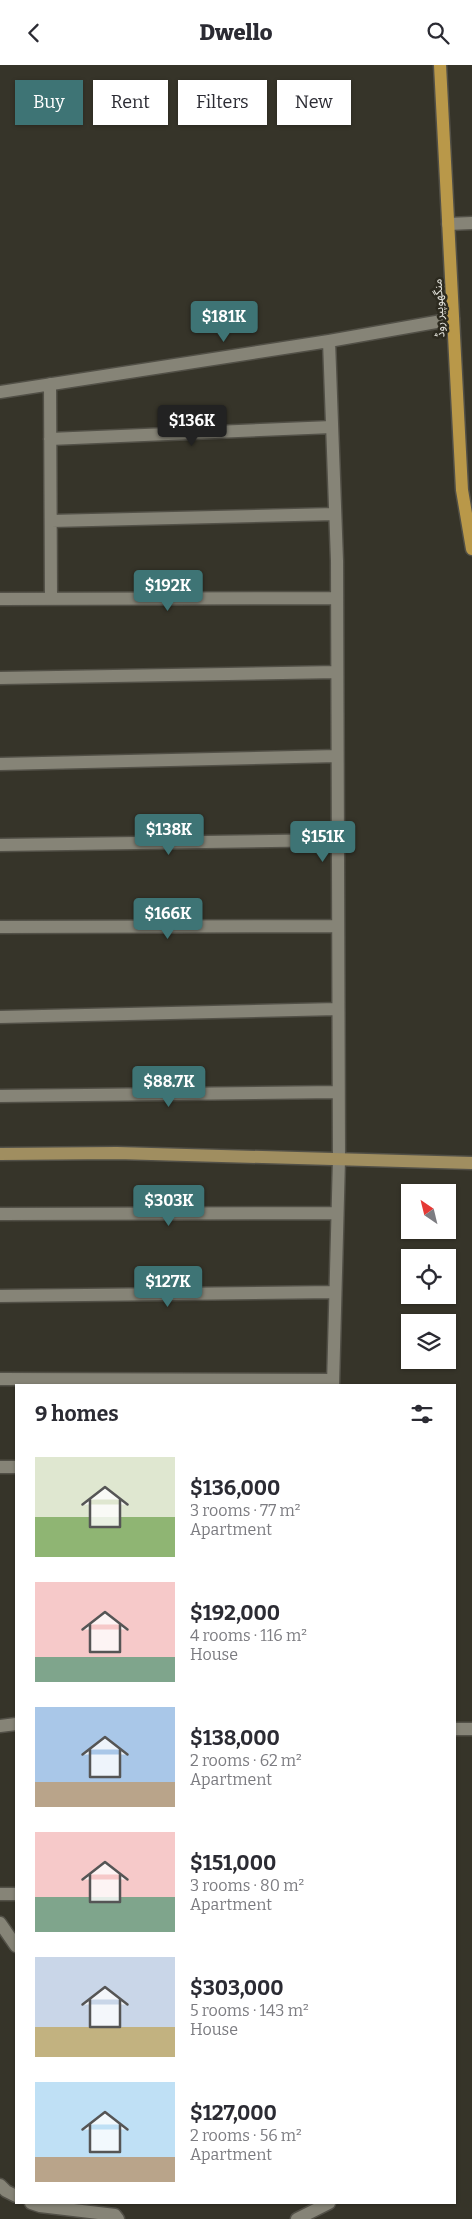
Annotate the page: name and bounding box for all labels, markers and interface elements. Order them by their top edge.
icon: back [20,19,48,47]
text: Dwello [200,19,272,46]
icon: search [424,19,452,47]
chip: Buy [15,80,83,125]
chip: Rent [93,80,168,125]
chip: Filters [178,80,267,125]
chip: New [277,80,351,125]
street label: منگھوپیر روڈ [430,278,449,338]
pin: $181K [189,301,259,343]
text: $181K [202,307,246,326]
pin: $136K [157,405,227,447]
text: $136K [169,411,215,430]
pin: $192K [133,569,203,612]
text: $192K [145,576,191,595]
pin: $138K [134,813,204,856]
text: $138K [146,820,192,839]
pin: $151K [288,821,358,863]
text: $151K [301,827,345,846]
pin: $166K [133,897,203,940]
text: $166K [145,904,191,923]
pin: $88.7K [128,1065,210,1108]
text: $88.7K [143,1072,195,1091]
north arrow [401,1184,456,1239]
map controls [401,1184,456,1369]
pin: $303K [134,1185,204,1227]
text: $303K [144,1191,194,1210]
button: locate [401,1249,456,1304]
pin: $127K [133,1265,203,1308]
text: $127K [145,1272,191,1291]
button: layers [401,1314,456,1369]
icon: filters [408,1400,436,1428]
text: 9 homes [35,1401,119,1427]
text: $136,000 [190,1475,280,1501]
icon: home [75,1477,135,1537]
text: 3 rooms · 77 m² [190,1501,300,1520]
text: Apartment [190,1520,272,1539]
text: $192,000 [190,1600,280,1626]
icon: home [75,1602,135,1662]
text: 4 rooms · 116 m² [190,1626,307,1645]
text: House [190,1645,238,1664]
text: $138,000 [190,1725,280,1751]
icon: home [75,1727,135,1787]
text: 2 rooms · 62 m² [190,1751,302,1770]
text: Apartment [190,1770,272,1789]
text: $151,000 [190,1850,276,1876]
icon: home [75,1852,135,1912]
text: 3 rooms · 80 m² [190,1876,304,1895]
text: Apartment [190,1895,272,1914]
text: $303,000 [190,1975,284,2001]
icon: home [75,1977,135,2037]
text: 5 rooms · 143 m² [190,2001,309,2020]
text: House [190,2020,238,2039]
text: $127,000 [190,2100,277,2126]
icon: home [75,2102,135,2162]
text: 2 rooms · 56 m² [190,2126,302,2145]
text: Apartment [190,2145,272,2164]

